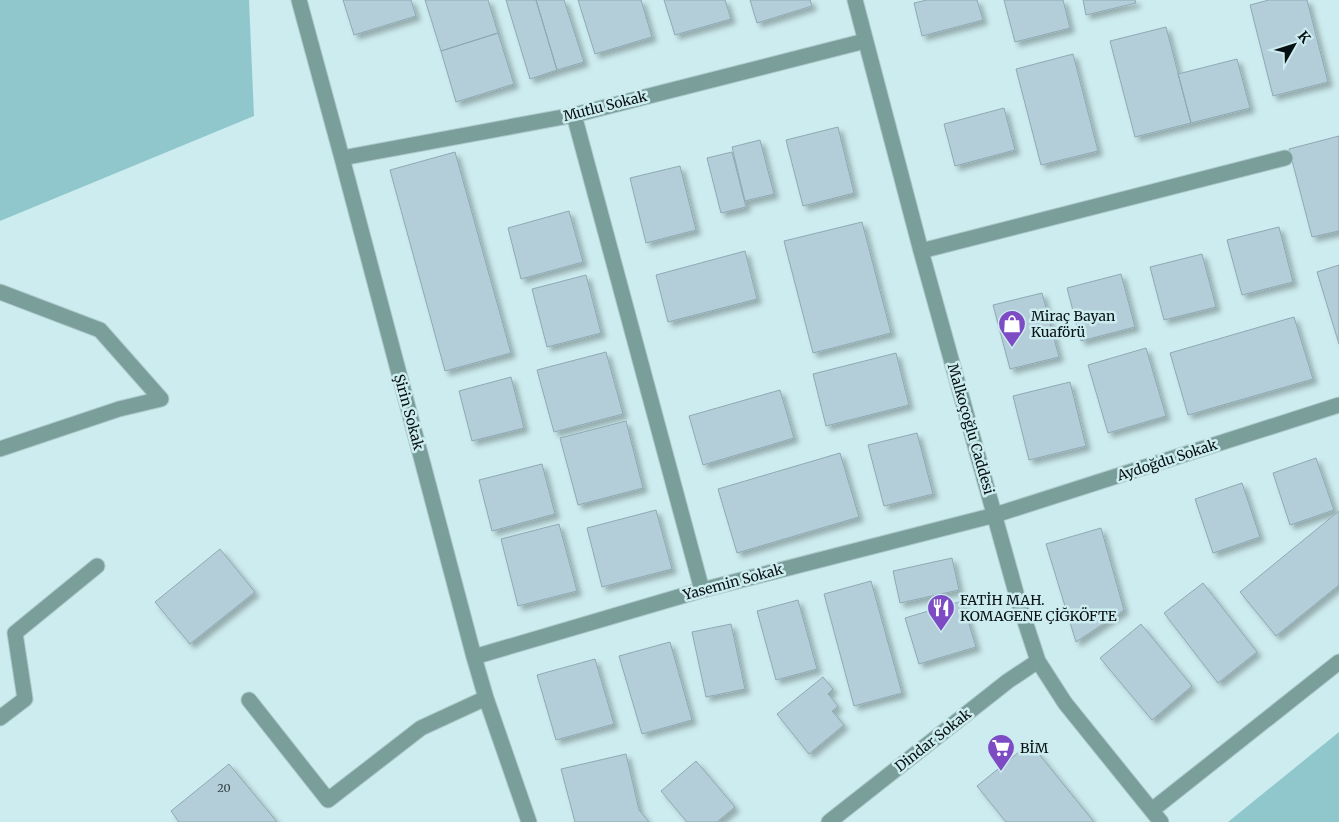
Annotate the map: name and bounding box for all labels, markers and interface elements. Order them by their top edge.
north arrow [1269,20,1319,70]
text: K [1294,27,1315,47]
street label: Mutlu Sokak [561,87,649,125]
place label: Miraç Bayan Kuaförü [1031,307,1115,341]
shop icon: Miraç Bayan Kuaförü [997,309,1027,348]
street label: Malkoçoğlu Caddesi [944,361,998,497]
street label: Şirin Sokak [390,372,428,452]
street label: Aydoğdu Sokak [1114,435,1219,485]
street label: Yasemin Sokak [680,560,785,604]
place label: FATİH MAH. KOMAGENE ÇİĞKÖFTE [960,591,1117,625]
restaurant icon: FATİH MAH. KOMAGENE ÇİĞKÖFTE [926,593,956,632]
street label: Dindar Sokak [891,705,975,775]
supermarket icon: BİM [986,733,1016,772]
place label: BİM [1020,739,1048,757]
house number: 20 [217,781,231,795]

